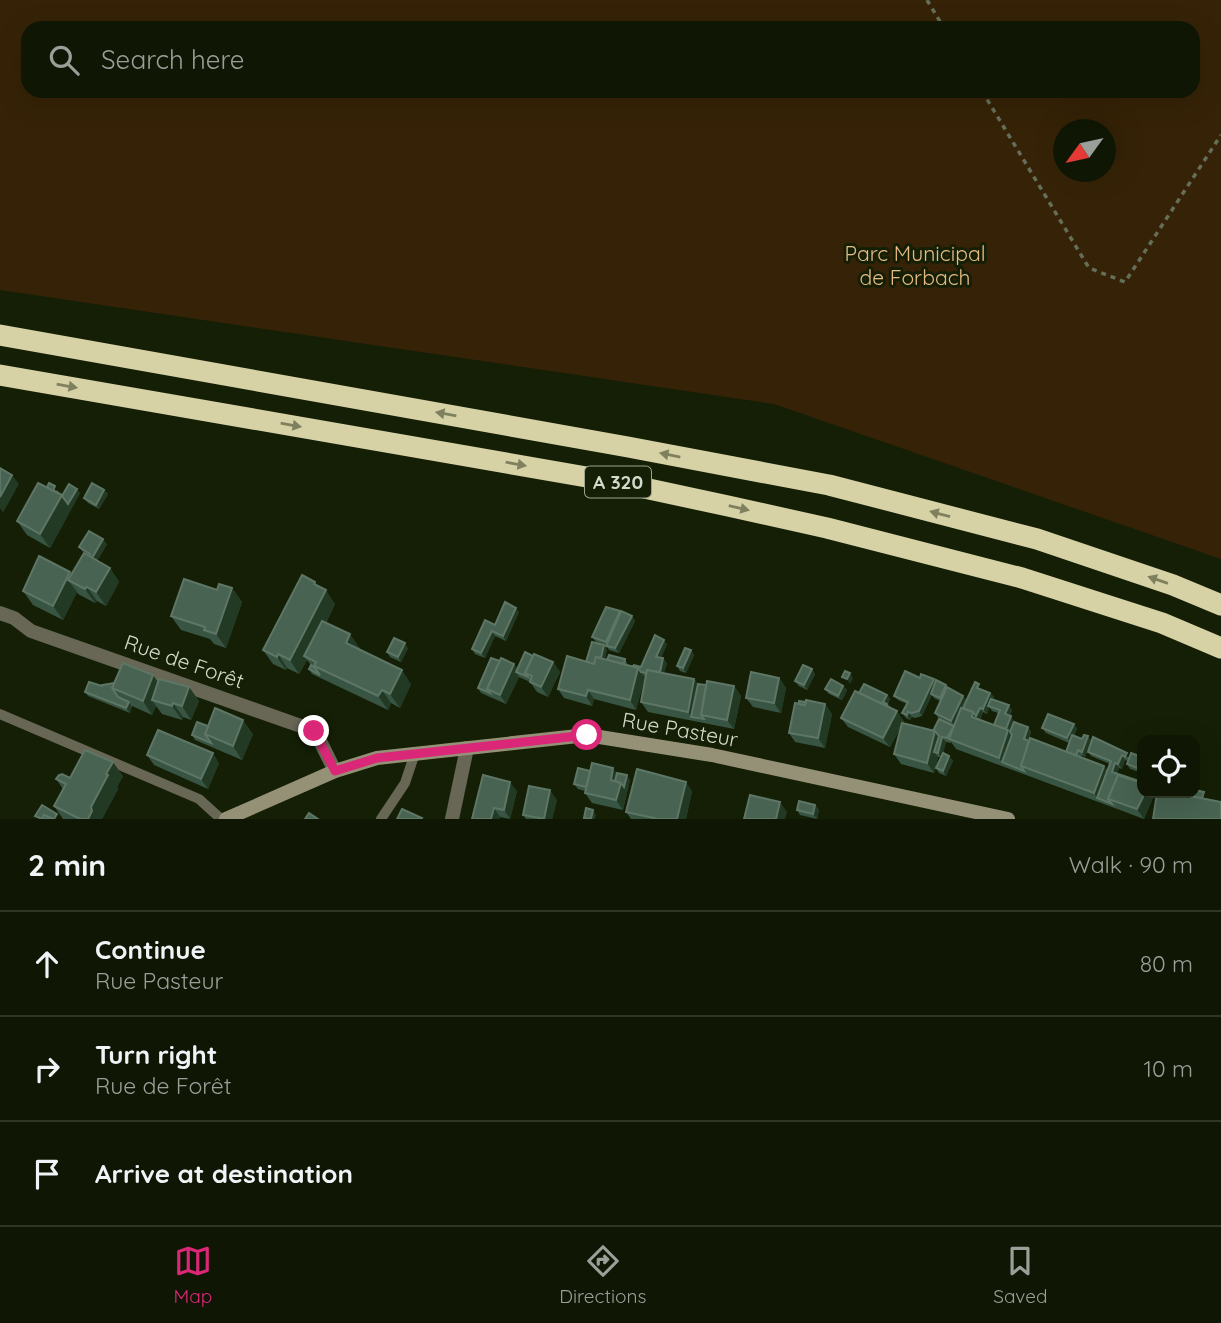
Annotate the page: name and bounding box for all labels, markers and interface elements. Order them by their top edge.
search box [21,21,1200,98]
icon: search [45,41,83,79]
text: Search here [101,43,245,76]
north arrow [1053,119,1116,182]
park label: Parc Municipal de Forbach [845,240,985,290]
one-way arrow [56,381,78,392]
one-way arrow [435,409,457,420]
one-way arrow [280,420,302,431]
one-way arrow [659,449,681,460]
one-way arrow [505,459,527,470]
road number: A 320 [585,467,651,498]
one-way arrow [728,503,750,514]
one-way arrow [929,508,951,519]
one-way arrow [1147,574,1168,584]
street label: Rue de Forêt [121,628,247,694]
street label: Rue Pasteur [620,706,740,752]
route end [298,715,329,746]
route start [571,719,602,750]
map controls [1137,735,1200,798]
button: locate [1137,735,1200,798]
text: 2 min [28,846,106,884]
text: Walk · 90 m [1069,850,1193,879]
text: Continue [95,933,206,966]
icon: ahead [28,945,66,983]
text: 80 m [1140,949,1193,978]
text: Rue Pasteur [95,966,223,995]
text: Turn right [95,1038,217,1071]
icon: right [28,1050,66,1088]
text: 10 m [1144,1054,1193,1083]
text: Rue de Forêt [95,1071,231,1100]
icon: arrive [28,1155,66,1193]
text: Arrive at destination [95,1157,353,1190]
tab: Map [174,1242,212,1308]
tab: Directions [559,1242,646,1308]
tab: Saved [993,1242,1048,1308]

